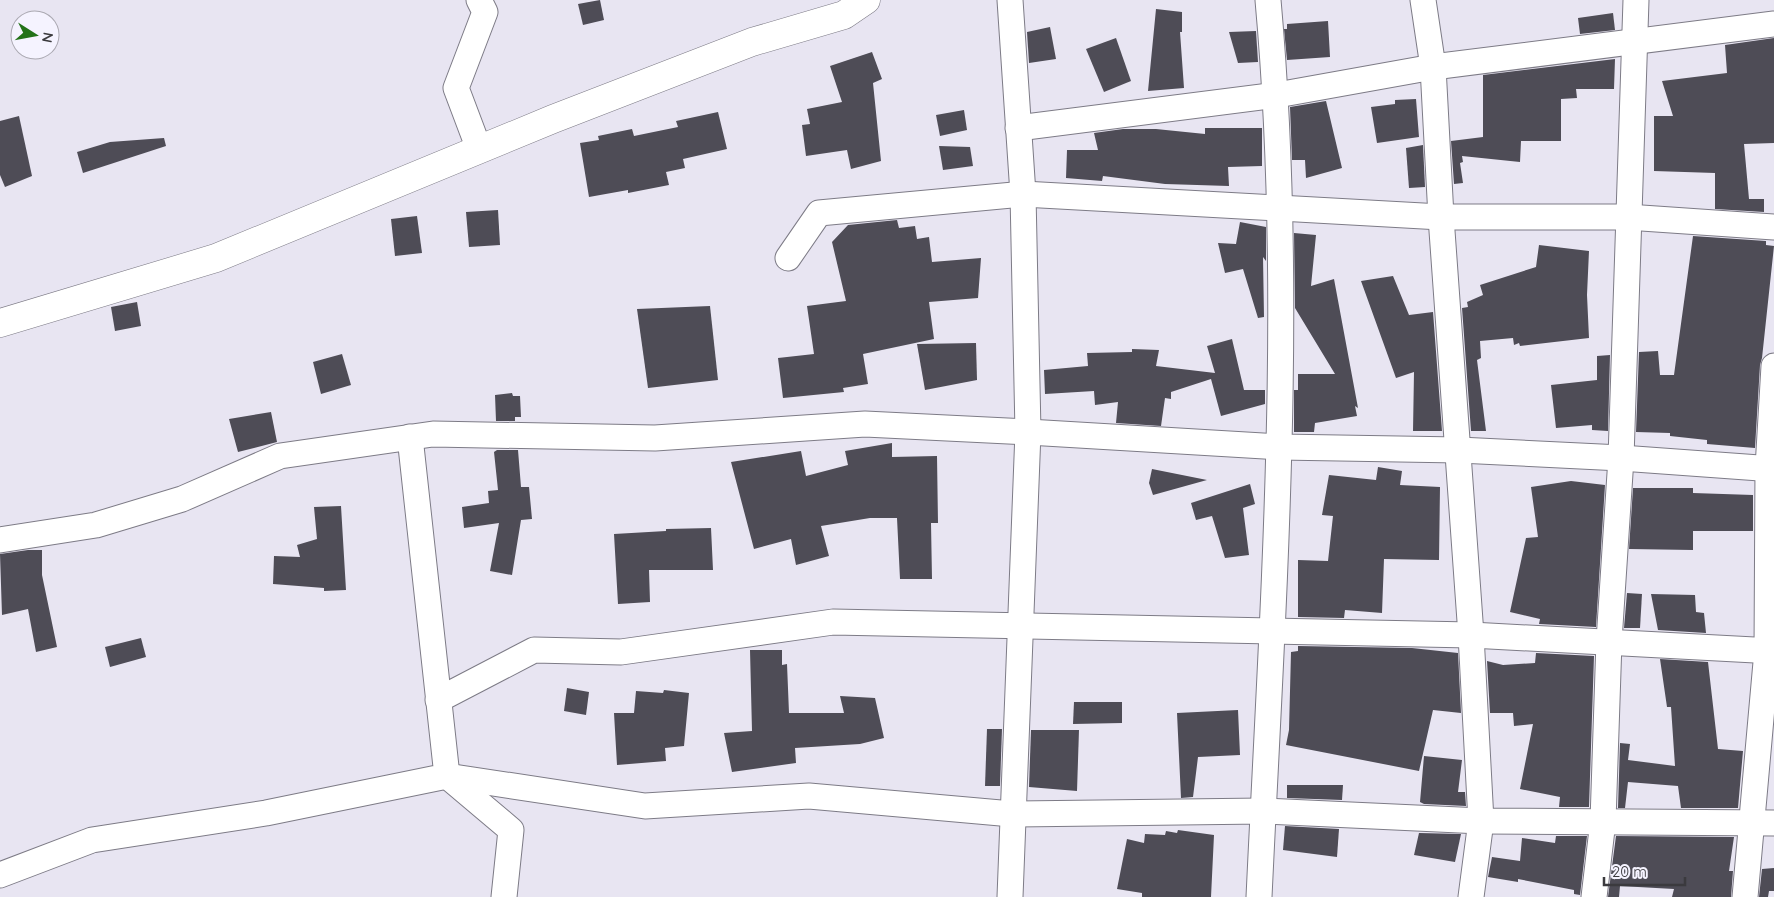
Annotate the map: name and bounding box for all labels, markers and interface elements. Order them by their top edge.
north arrow [10,10,60,60]
text: N [38,31,58,44]
scale bar [1604,854,1685,886]
text: 20 m [1612,862,1647,881]

